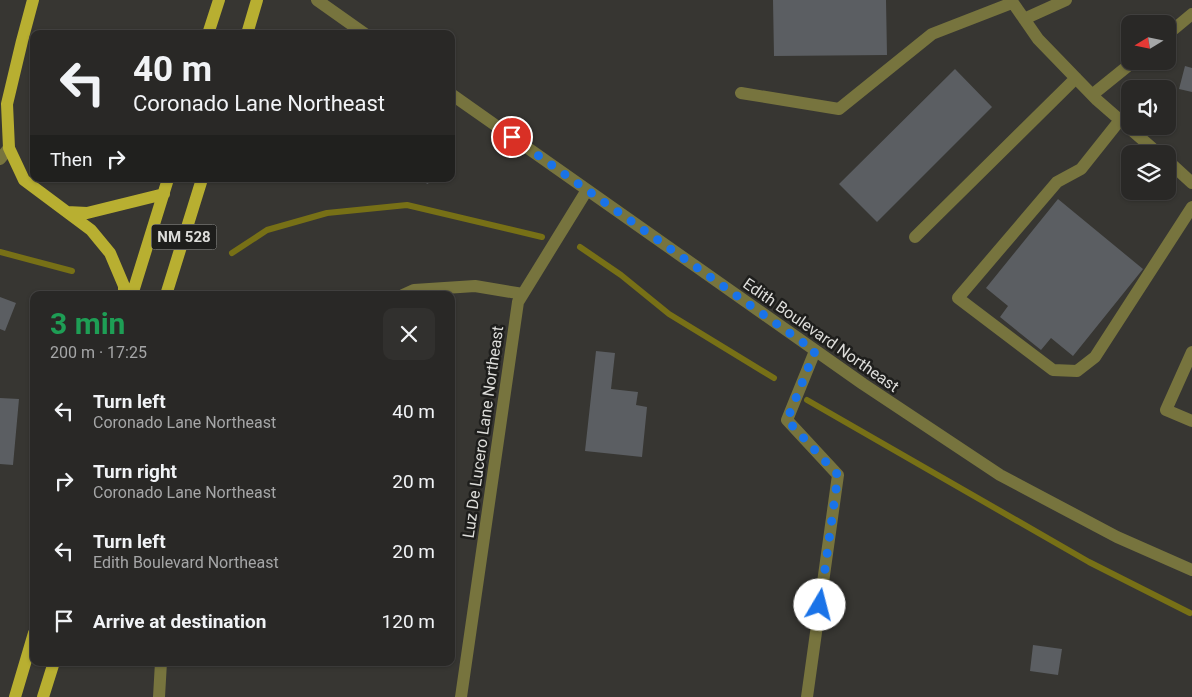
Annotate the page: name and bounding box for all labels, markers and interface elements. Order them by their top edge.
north arrow [1121,15,1176,70]
map controls [1121,15,1176,200]
text: 40 m [133,49,212,90]
icon: left [50,50,115,115]
button: sound [1121,80,1176,135]
text: Coronado Lane Northeast [133,91,385,116]
pin [491,116,533,158]
icon: arrive [498,123,526,151]
icon: right [102,145,130,173]
button: layers [1121,145,1176,200]
text: Then [50,148,92,171]
road number: NM 528 [152,224,216,250]
street label: Edith Boulevard Northeast [739,274,903,396]
text: 3 min [50,306,125,341]
button: close [383,308,435,360]
street label: Luz De Lucero Lane Northeast [459,325,507,539]
text: 200 m · 17:25 [50,343,147,362]
text: Turn left [93,390,166,413]
icon: left [50,397,78,425]
text: 40 m [392,400,435,423]
text: Coronado Lane Northeast [93,413,276,432]
text: Turn right [93,460,177,483]
icon: right [50,467,78,495]
text: 20 m [392,470,435,493]
text: Coronado Lane Northeast [93,483,276,502]
text: Turn left [93,530,166,553]
icon: left [50,537,78,565]
text: 20 m [392,540,435,563]
text: Edith Boulevard Northeast [93,553,279,572]
position arrow [793,578,845,630]
icon: arrive [50,607,78,635]
text: Arrive at destination [93,610,266,633]
text: 120 m [382,610,435,633]

